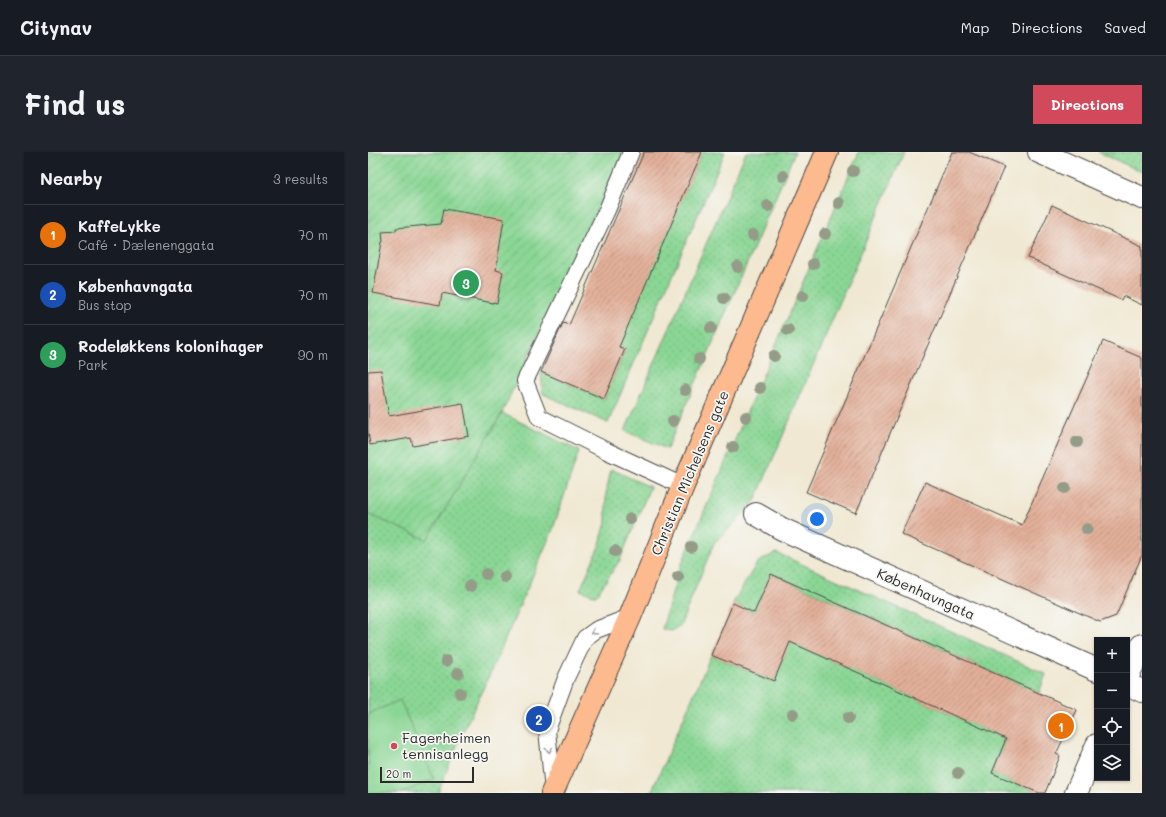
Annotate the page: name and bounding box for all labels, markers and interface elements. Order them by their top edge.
text: Citynav [20,15,92,40]
text: Map [961,18,989,37]
text: Directions [1011,18,1082,37]
text: Saved [1104,18,1146,37]
button: Directions [1033,85,1142,124]
text: Find us [24,86,125,122]
text: Nearby [40,167,102,189]
text: 3 results [273,170,328,187]
text: KaffeLykke [78,216,161,236]
text: 1 [50,226,56,243]
text: 70 m [298,226,328,243]
text: Café · Dælenenggata [78,236,215,253]
pin: 3 [453,268,479,298]
text: Københavngata [78,276,193,296]
text: 2 [49,286,57,303]
text: 70 m [298,286,328,303]
text: Bus stop [78,296,131,313]
text: Rodeløkkens kolonihager [78,336,263,356]
text: 3 [49,346,57,363]
text: 90 m [298,346,328,363]
text: Park [78,356,107,373]
street label: Christian Michelsens gate [646,387,733,558]
your location [807,509,827,529]
street label: Københavngata [874,563,978,624]
one-way arrow [591,628,598,635]
map controls [1094,637,1130,781]
button: + [1094,637,1130,673]
button: − [1094,673,1130,709]
pin: 2 [526,704,552,734]
button: locate [1094,709,1130,745]
pin: 1 [1048,711,1074,741]
place label: Fagerheimen tennisanlegg [402,728,491,763]
marker: Fagerheimen tennisanlegg [389,741,399,751]
button: layers [1094,745,1130,781]
one-way arrow [544,747,553,753]
scale bar [380,765,474,784]
text: 20 m [386,766,411,781]

